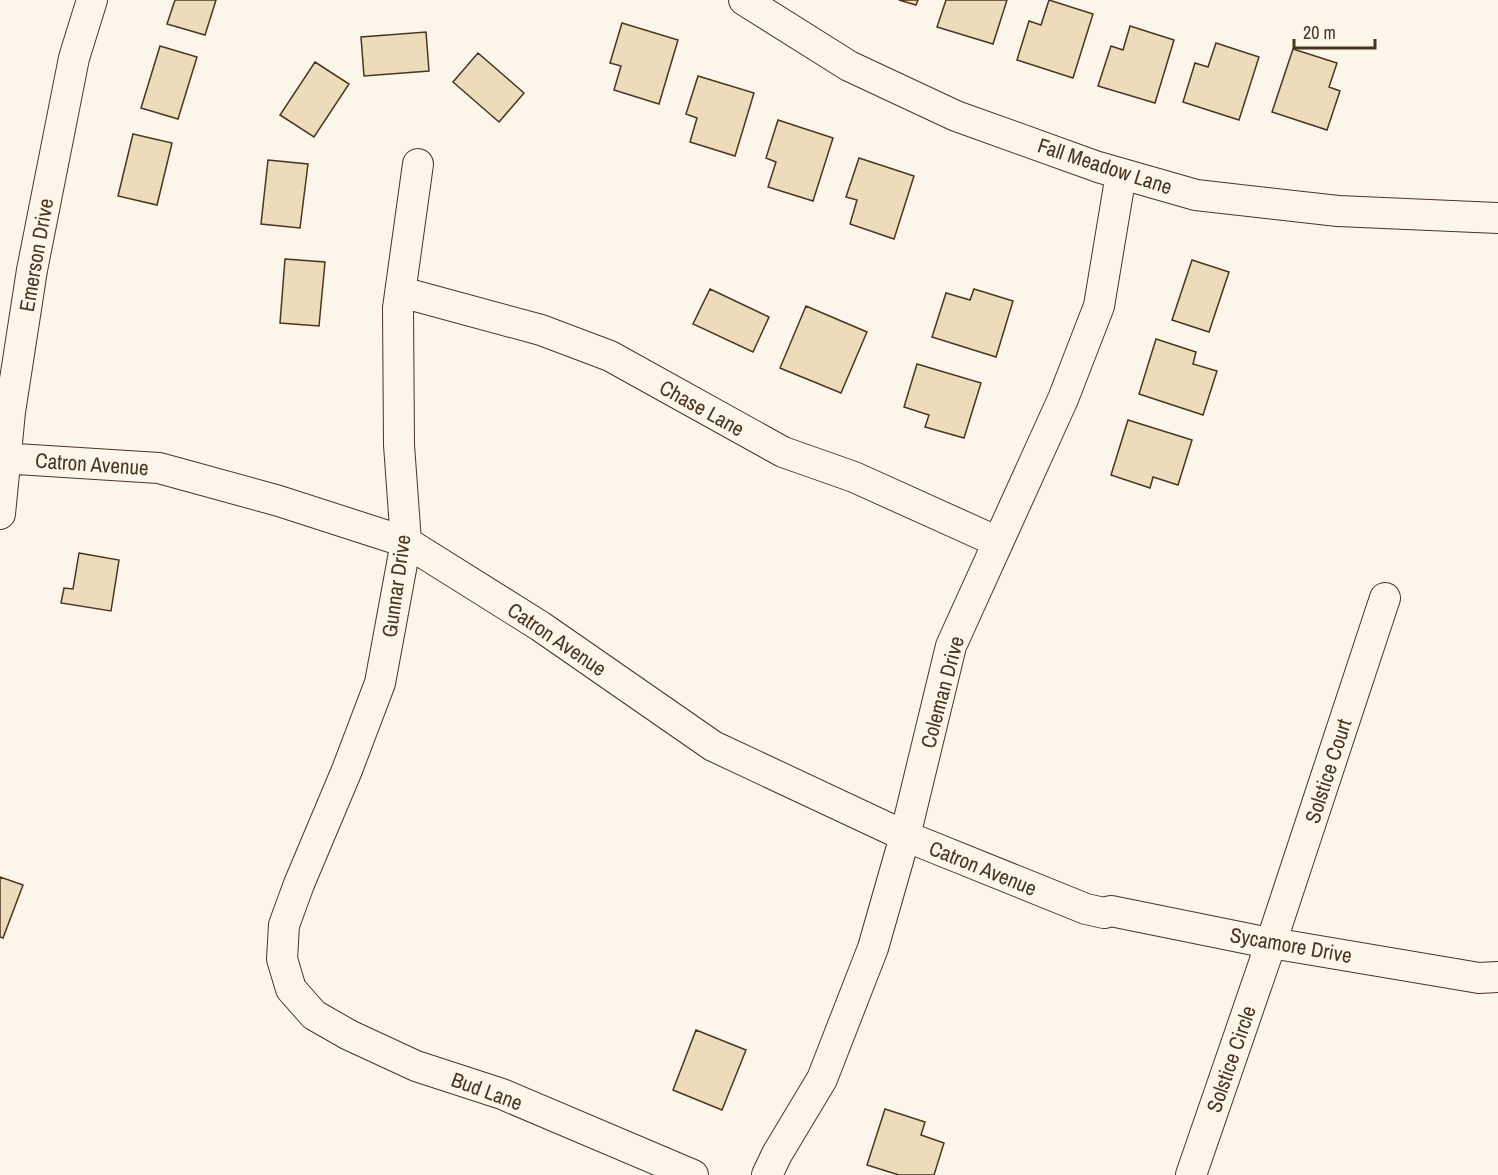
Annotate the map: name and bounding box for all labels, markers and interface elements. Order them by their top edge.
scale bar [1294,12,1375,50]
text: 20 m [1303,20,1336,45]
street label: Fall Meadow Lane [1034,131,1176,201]
street label: Emerson Drive [12,196,60,314]
street label: Chase Lane [654,373,750,443]
street label: Catron Avenue [34,446,150,482]
street label: Gunnar Drive [374,533,418,639]
street label: Catron Avenue [502,595,612,683]
street label: Coleman Drive [913,633,971,751]
street label: Solstice Court [1297,715,1359,827]
street label: Catron Avenue [925,833,1041,903]
street label: Sycamore Drive [1228,920,1354,970]
street label: Solstice Circle [1199,1002,1263,1116]
street label: Bud Lane [447,1065,527,1117]

